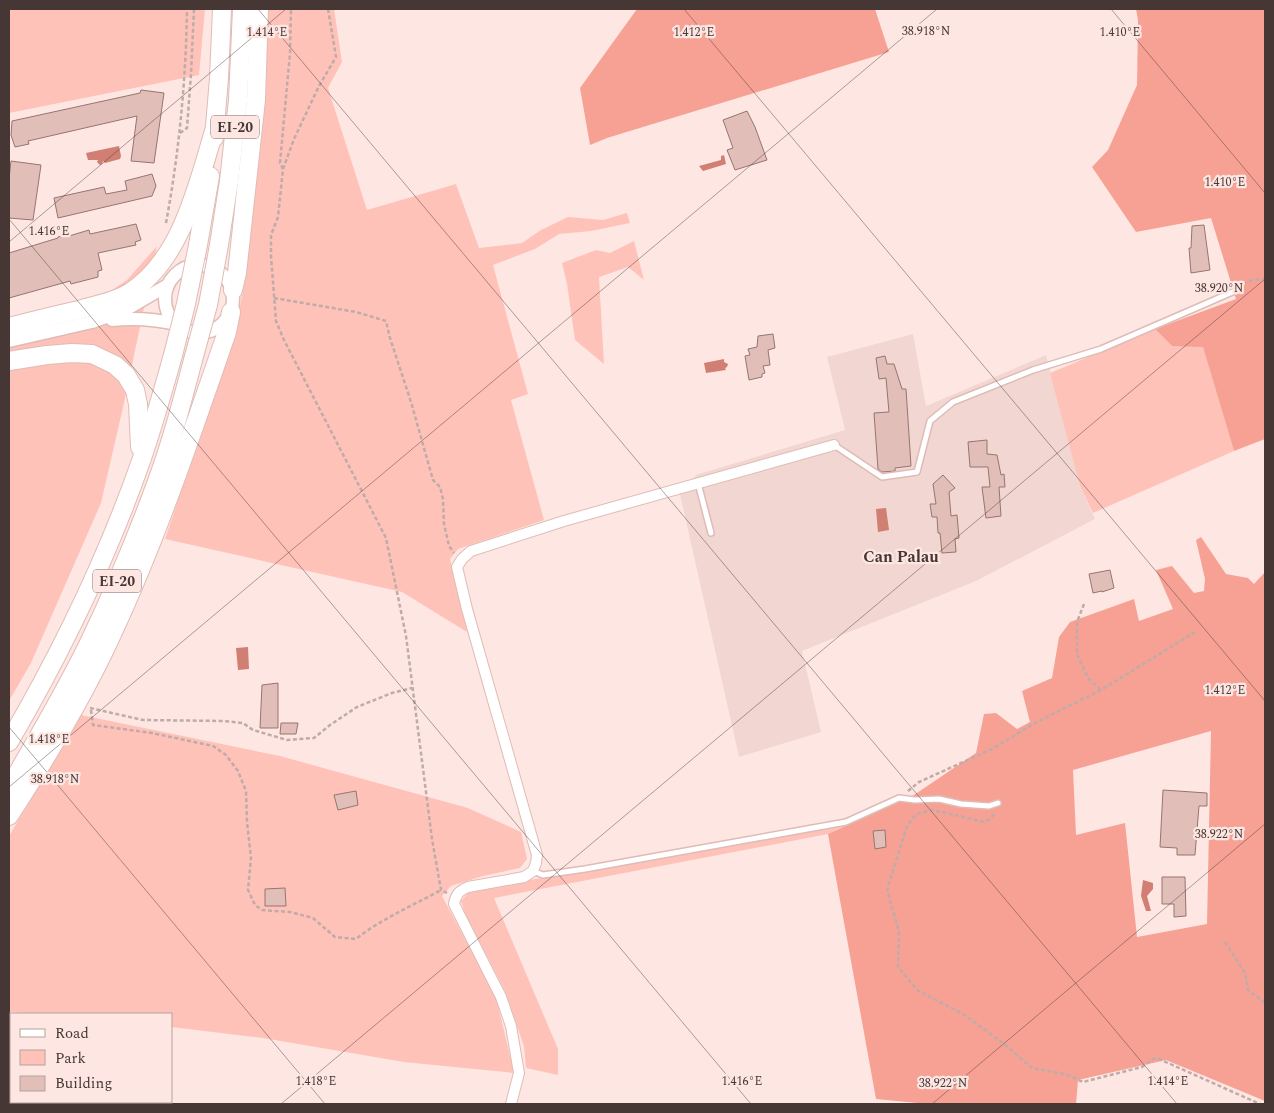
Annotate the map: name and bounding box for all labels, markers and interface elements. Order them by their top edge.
text: 38.918°N [902,22,950,41]
text: 1.414°E [247,23,287,42]
text: 1.412°E [674,23,714,42]
text: 1.410°E [1100,23,1140,42]
road number: EI-20 [211,115,259,138]
text: 1.410°E [1205,173,1245,192]
text: 1.416°E [29,222,69,241]
text: 38.920°N [1195,279,1243,298]
district label: Can Palau [863,545,939,569]
road number: EI-20 [93,570,141,592]
text: 1.412°E [1205,681,1245,700]
text: 1.418°E [29,730,69,749]
text: 38.918°N [31,770,79,789]
text: 38.922°N [1195,825,1243,844]
legend [10,1013,172,1103]
text: Road [55,1022,89,1045]
text: Park [55,1047,86,1070]
text: Building [55,1072,112,1095]
text: 1.418°E [296,1072,336,1091]
text: 1.416°E [722,1072,762,1091]
text: 1.414°E [1148,1072,1188,1091]
text: 38.922°N [919,1074,967,1093]

